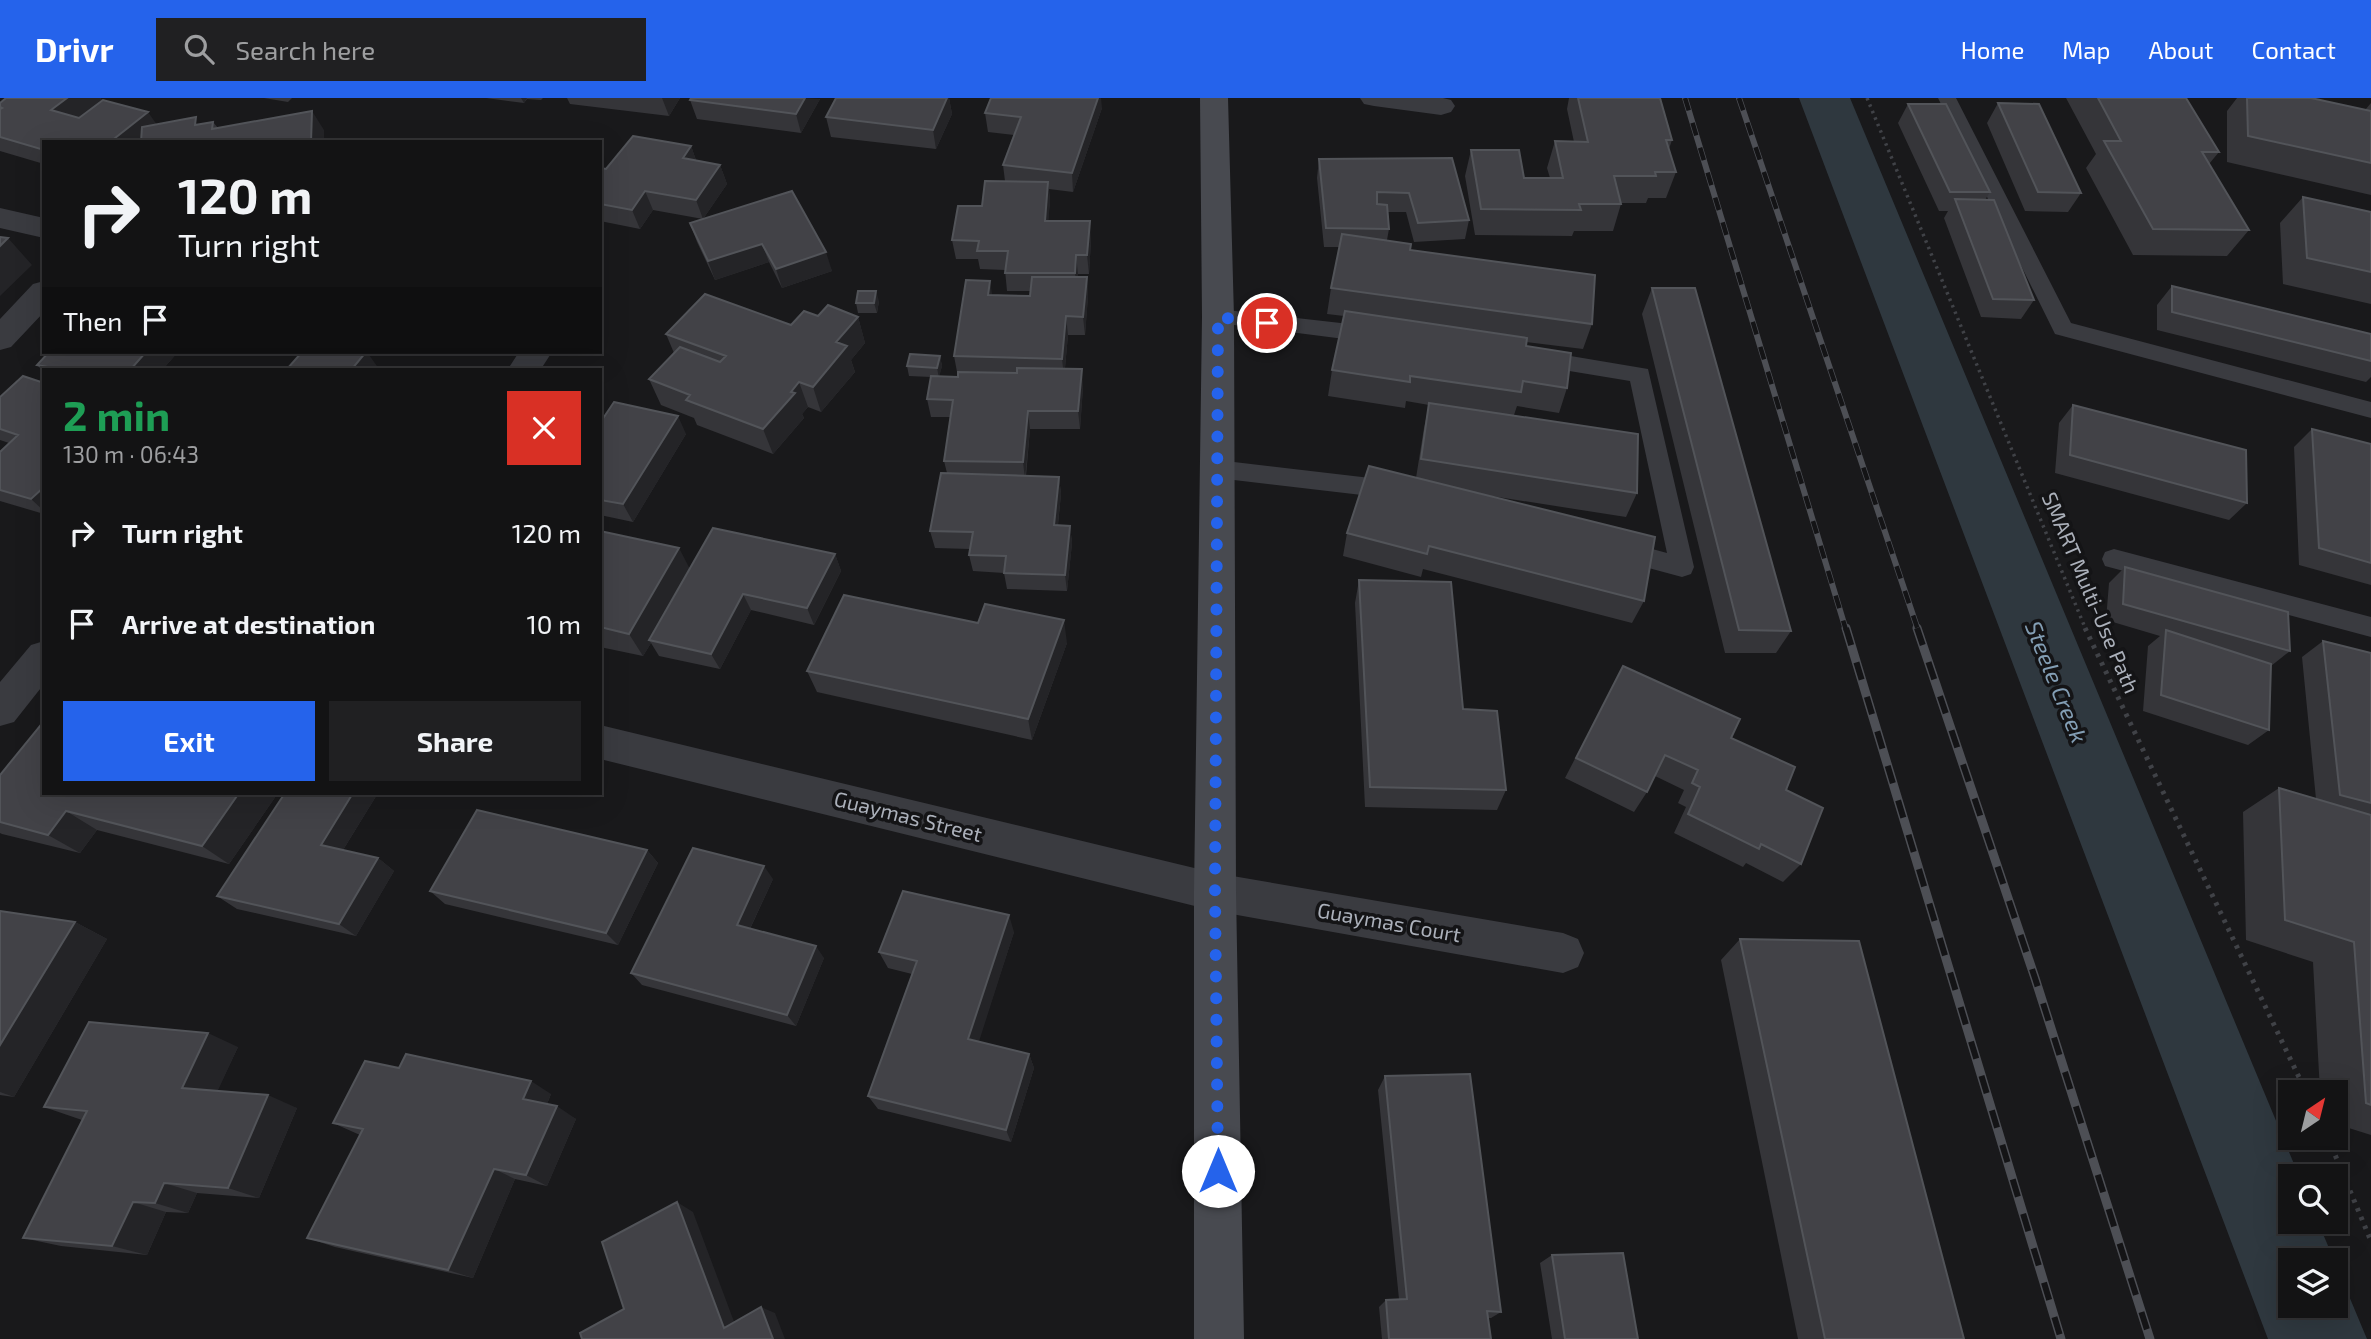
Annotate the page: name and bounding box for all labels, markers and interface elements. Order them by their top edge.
search box [156,18,646,81]
text: Drivr [35,29,114,69]
icon: search [180,30,218,68]
text: Search here [236,34,375,65]
text: Home [1961,35,2024,64]
text: Map [2062,35,2110,64]
text: About [2148,35,2214,64]
text: Contact [2252,35,2336,64]
text: 120 m [178,165,312,224]
icon: right [63,168,154,259]
text: Turn right [178,225,320,263]
pin [1237,293,1297,353]
icon: arrive [136,301,174,339]
icon: arrive [1248,304,1286,342]
text: Then [63,305,122,336]
text: 2 min [63,389,170,439]
button: close [507,391,581,465]
text: 130 m · 06:43 [63,440,199,468]
street label: SMART Multi-Use Path [2038,488,2145,697]
icon: right [63,514,101,552]
text: Turn right [122,517,243,548]
text: 120 m [512,517,581,548]
icon: arrive [63,605,101,643]
text: Arrive at destination [122,608,375,639]
text: 10 m [526,608,581,639]
water label: Steele Creek [2020,617,2094,747]
button: Exit [63,701,315,781]
button: Share [329,701,581,781]
street label: Guaymas Street [832,785,985,846]
street label: Guaymas Court [1316,897,1463,946]
north arrow [2278,1080,2348,1150]
map controls [2278,1080,2348,1318]
position arrow [1181,1134,1255,1208]
button: search [2278,1164,2348,1234]
button: layers [2278,1248,2348,1318]

